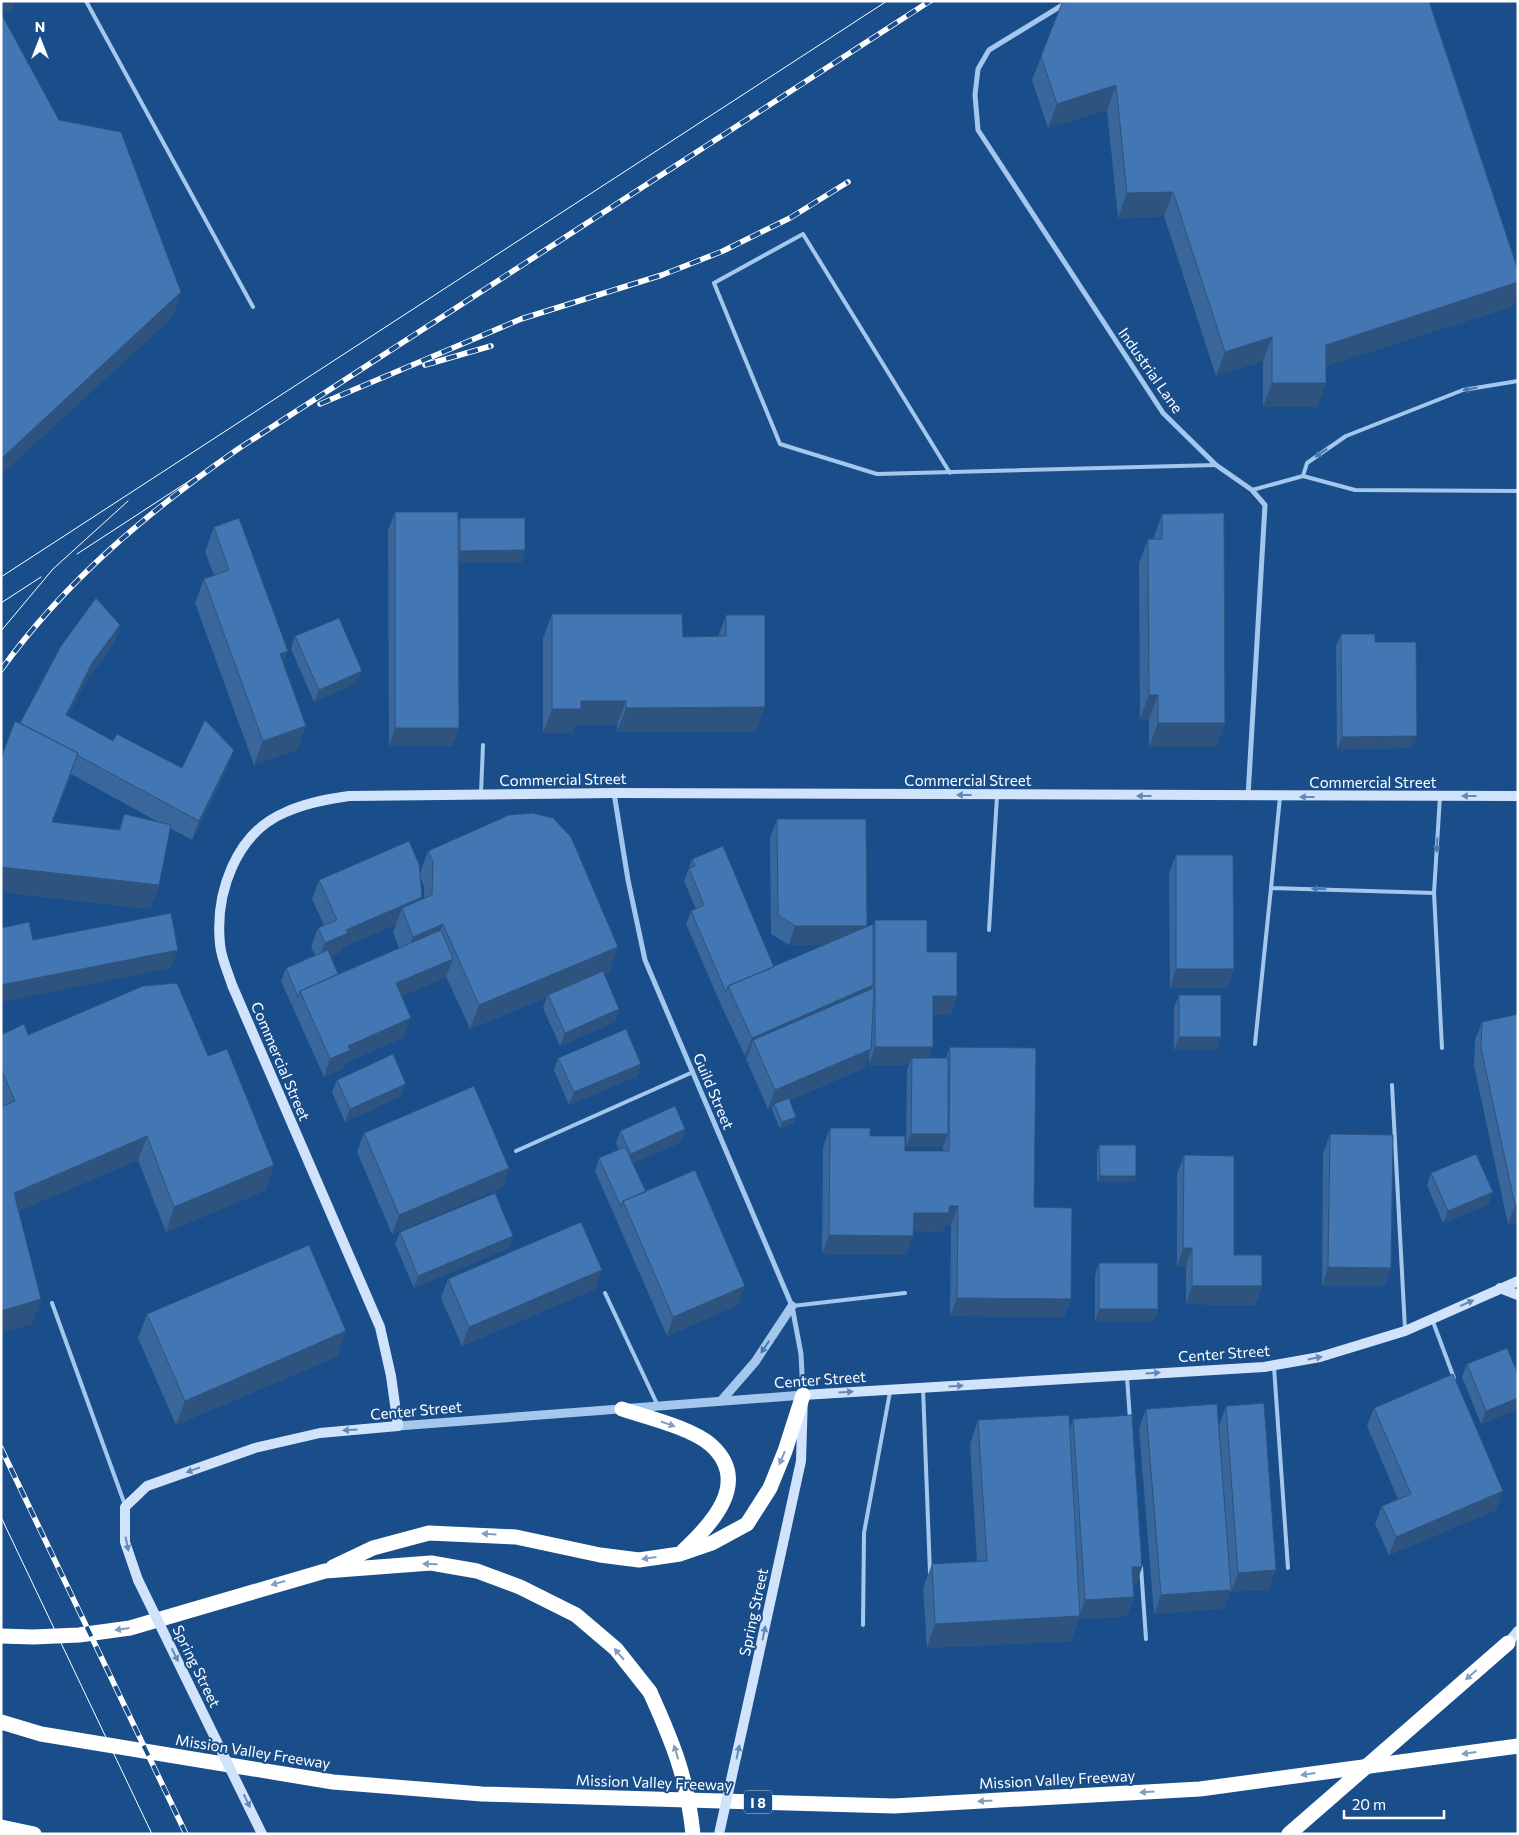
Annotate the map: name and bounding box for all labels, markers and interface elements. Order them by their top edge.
north arrow [15,15,65,65]
text: N [35,18,45,35]
street label: Industrial Lane [1115,324,1187,416]
one-way arrow [1461,386,1477,394]
one-way arrow [1315,448,1328,458]
street label: Commercial Street [499,769,627,789]
street label: Commercial Street [904,771,1032,789]
street label: Commercial Street [1309,773,1437,791]
one-way arrow [956,791,972,799]
one-way arrow [1136,792,1152,800]
one-way arrow [1461,792,1477,800]
one-way arrow [1298,793,1314,801]
one-way arrow [1432,837,1440,853]
one-way arrow [1311,885,1327,893]
street label: Commercial Street [248,999,314,1123]
street label: Guild Street [690,1050,738,1132]
one-way arrow [1460,1299,1474,1307]
one-way arrow [760,1340,770,1354]
street label: Center Street [1177,1341,1271,1365]
one-way arrow [1307,1354,1322,1362]
street label: Center Street [773,1367,867,1391]
one-way arrow [1146,1369,1162,1377]
one-way arrow [949,1381,965,1389]
one-way arrow [839,1388,855,1396]
street label: Center Street [369,1397,463,1423]
one-way arrow [661,1421,676,1429]
one-way arrow [342,1427,358,1435]
one-way arrow [778,1451,786,1465]
one-way arrow [185,1466,200,1474]
one-way arrow [481,1530,497,1538]
one-way arrow [123,1537,131,1552]
one-way arrow [641,1555,657,1563]
one-way arrow [421,1559,437,1567]
street label: Spring Street [735,1566,771,1658]
one-way arrow [270,1580,285,1588]
street label: Spring Street [169,1622,225,1710]
one-way arrow [114,1625,130,1633]
one-way arrow [760,1625,768,1641]
one-way arrow [171,1648,179,1663]
one-way arrow [614,1648,625,1661]
one-way arrow [1465,1669,1477,1681]
street label: Mission Valley Freeway [174,1730,332,1772]
one-way arrow [672,1744,680,1759]
one-way arrow [734,1744,742,1760]
one-way arrow [1461,1749,1477,1757]
street label: Mission Valley Freeway [978,1766,1136,1792]
street label: Mission Valley Freeway [575,1770,733,1794]
one-way arrow [1300,1771,1316,1779]
one-way arrow [1139,1788,1155,1796]
scale bar [1344,1788,1444,1820]
road number: I 8 [744,1790,772,1814]
one-way arrow [243,1794,251,1808]
text: 20 m [1352,1795,1386,1813]
one-way arrow [976,1797,992,1805]

